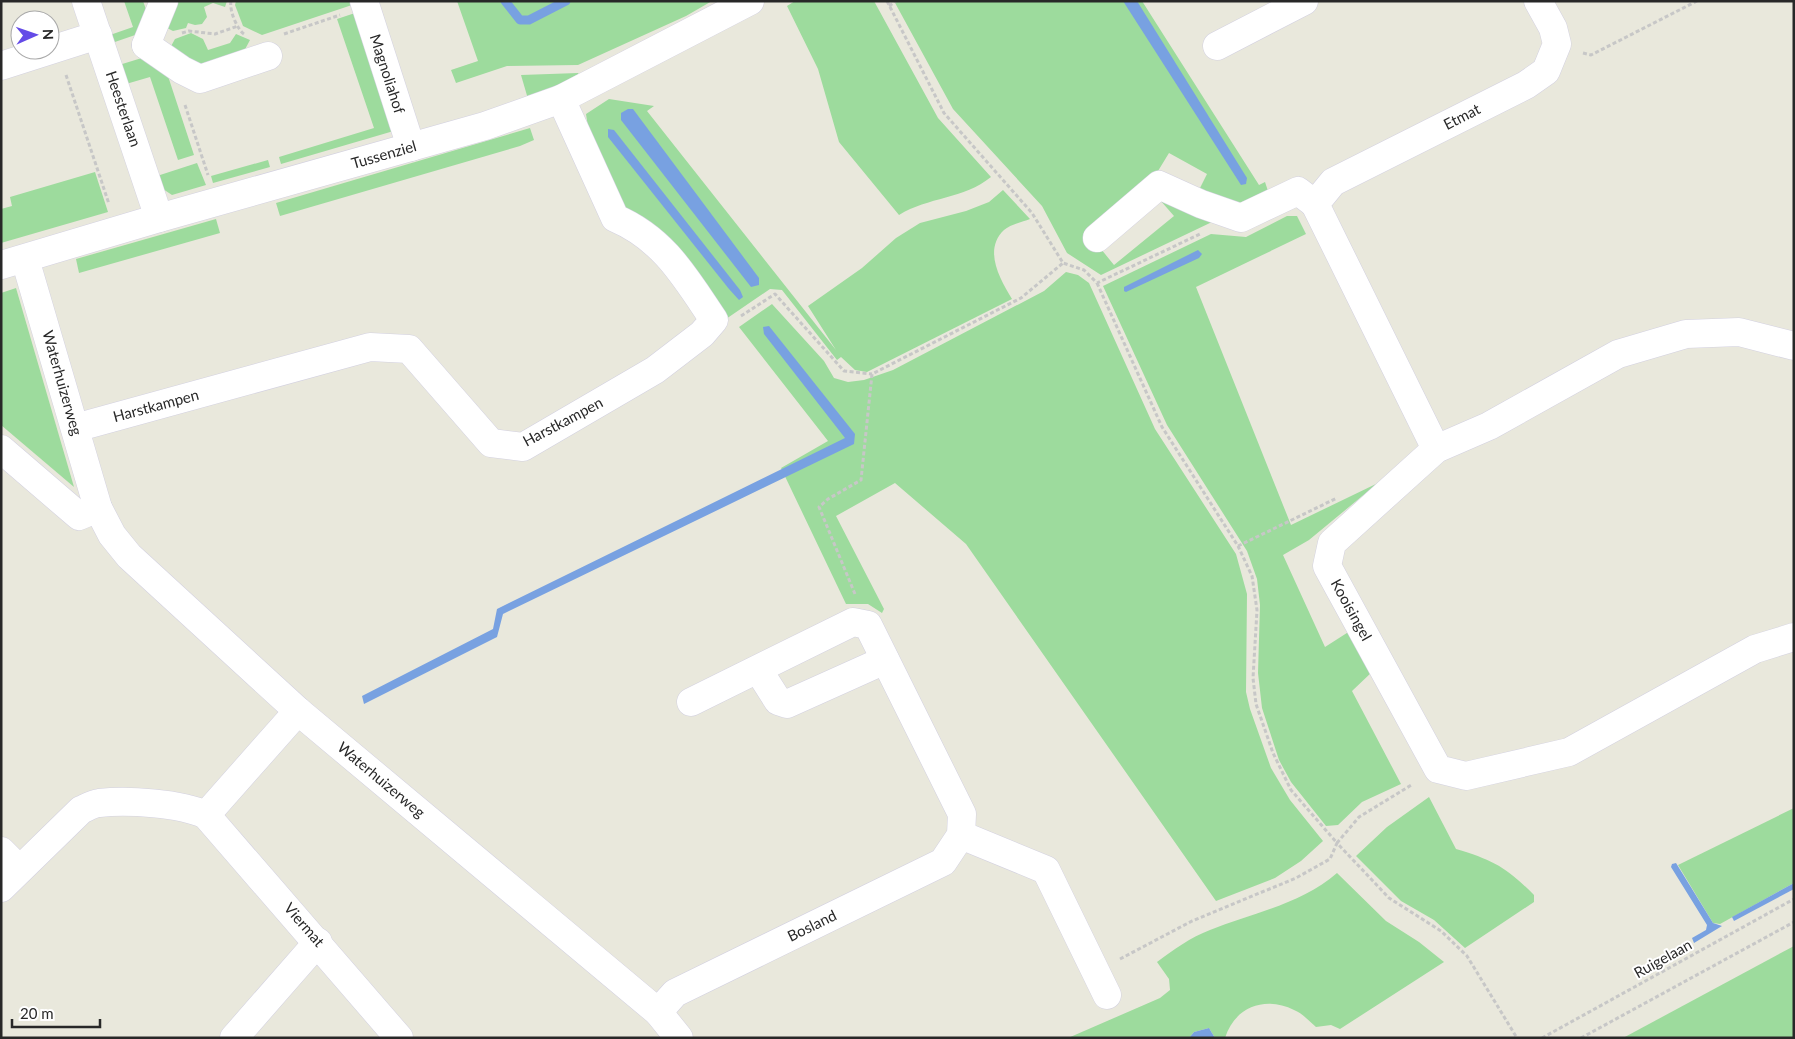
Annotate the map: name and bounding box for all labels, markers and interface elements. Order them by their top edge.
north arrow [10,10,60,60]
text: N [40,29,57,40]
street label: Magnoliahof [367,32,409,116]
street label: Heesterlaan [103,68,145,149]
street label: Etmat [1440,99,1483,133]
street label: Tussenziel [349,136,418,172]
street label: Waterhuizerweg [39,328,87,438]
street label: Harstkampen [111,385,201,425]
street label: Harstkampen [519,392,606,450]
street label: Kooisingel [1328,576,1376,643]
street label: Waterhuizerweg [334,737,429,821]
street label: Viermat [281,899,329,950]
street label: Bosland [784,906,839,945]
street label: Ruigelaan [1630,935,1695,981]
scale bar [12,996,100,1028]
text: 20 m [20,1004,54,1022]

